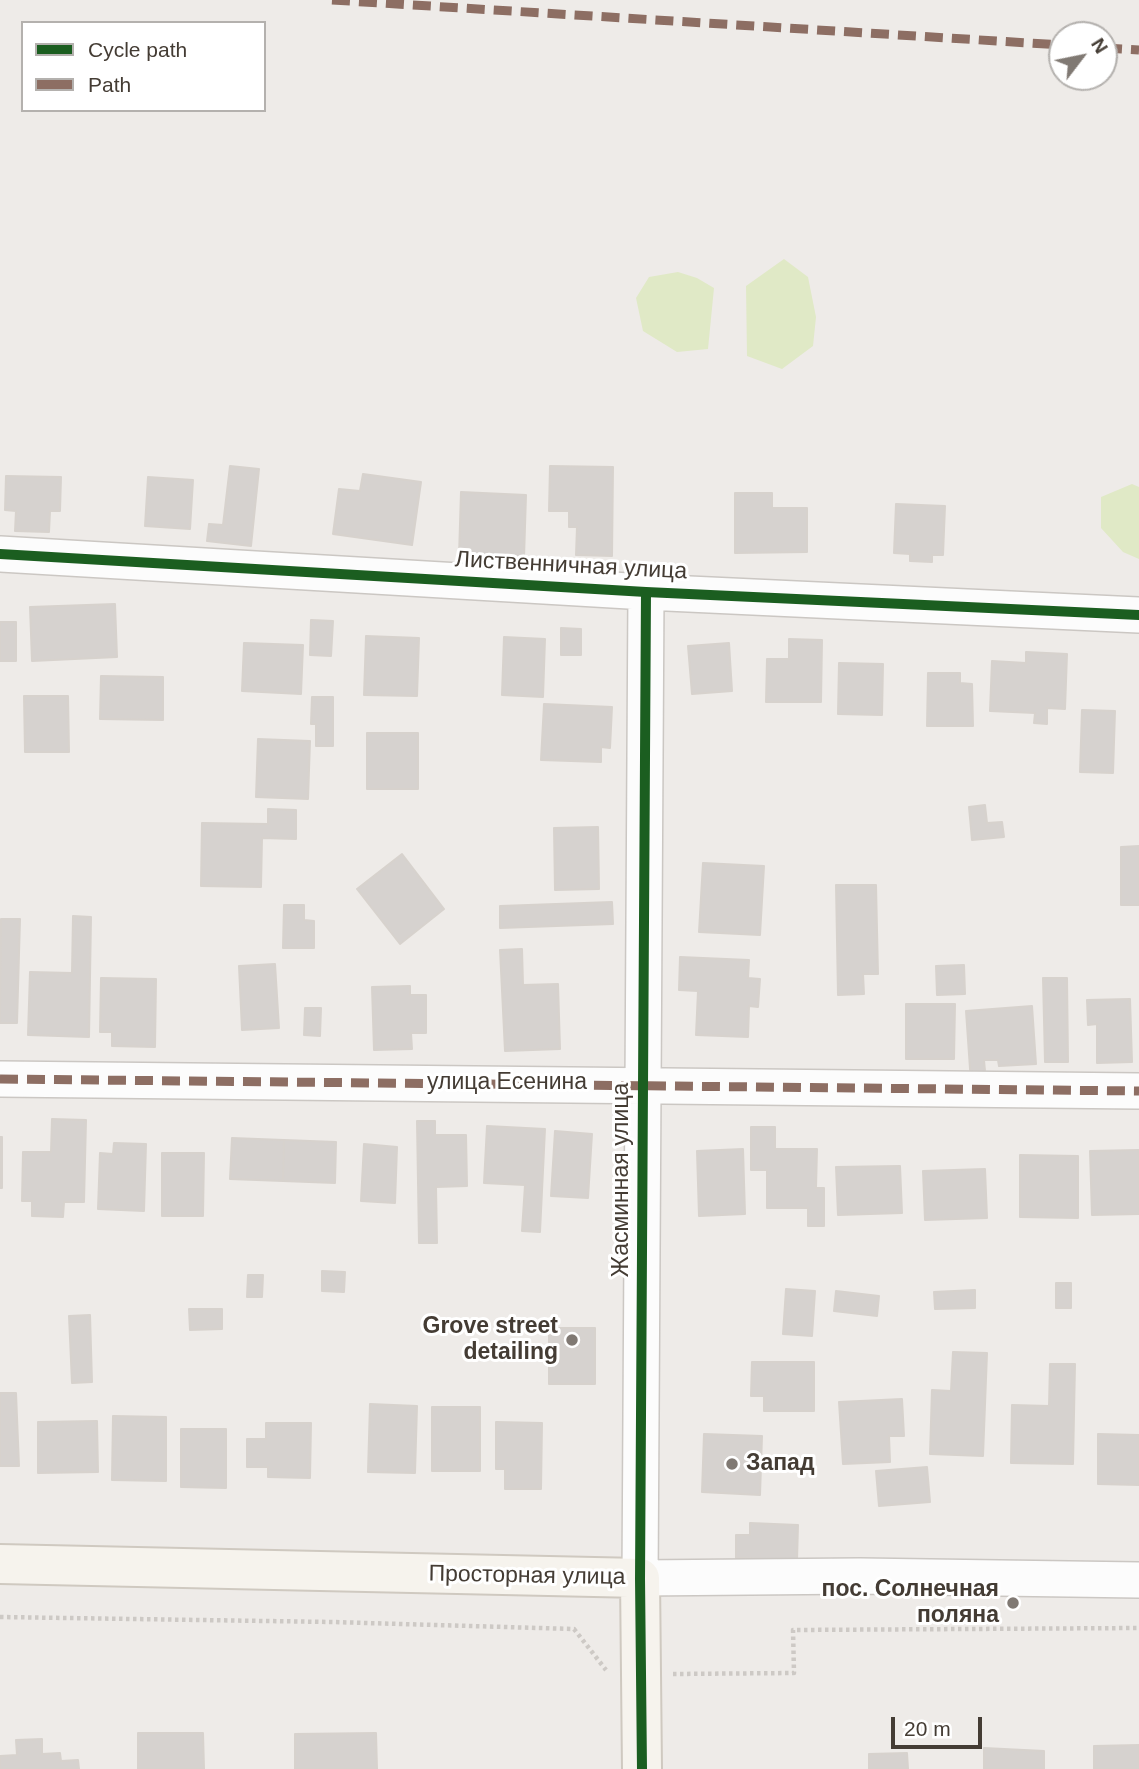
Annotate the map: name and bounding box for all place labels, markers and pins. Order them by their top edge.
place label: Grove street detailing [422,1313,558,1367]
marker: Grove street detailing [564,1332,580,1348]
place label: Запад [746,1450,814,1478]
marker: Запад [724,1456,740,1472]
place label: пос. Солнечная поляна [822,1576,999,1630]
marker: пос. Солнечная поляна [1005,1595,1021,1611]

